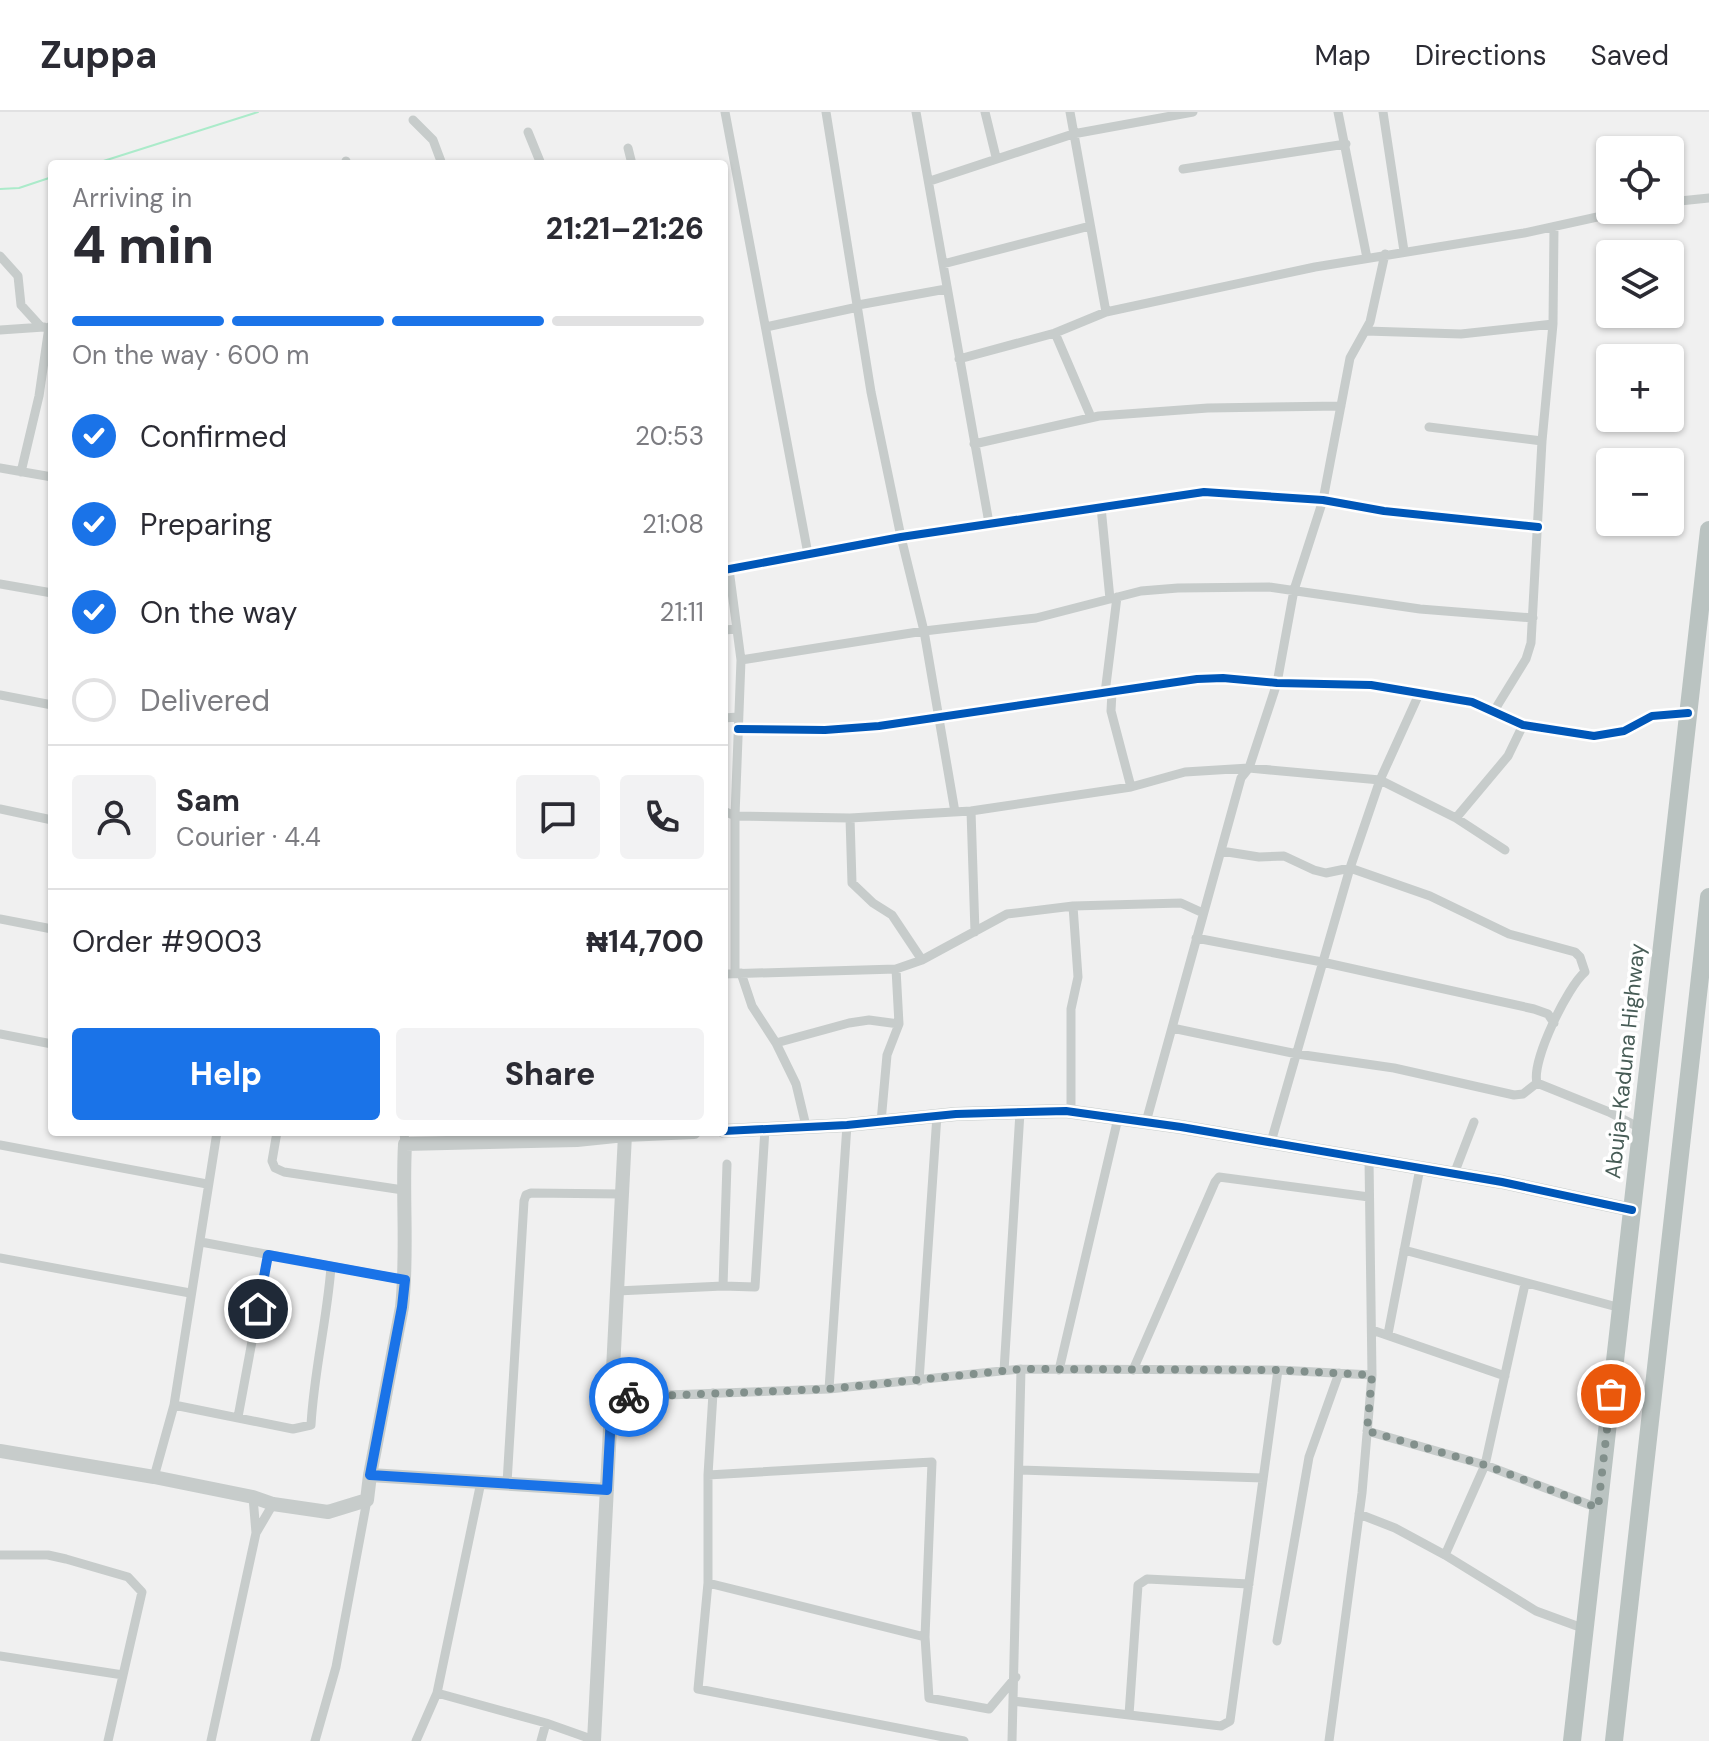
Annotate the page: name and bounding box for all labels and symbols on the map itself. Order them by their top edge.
street label: Abuja-Kaduna Highway [1598,942,1652,1180]
pin [224,1275,292,1343]
courier [589,1357,669,1437]
pin [1577,1360,1645,1428]

